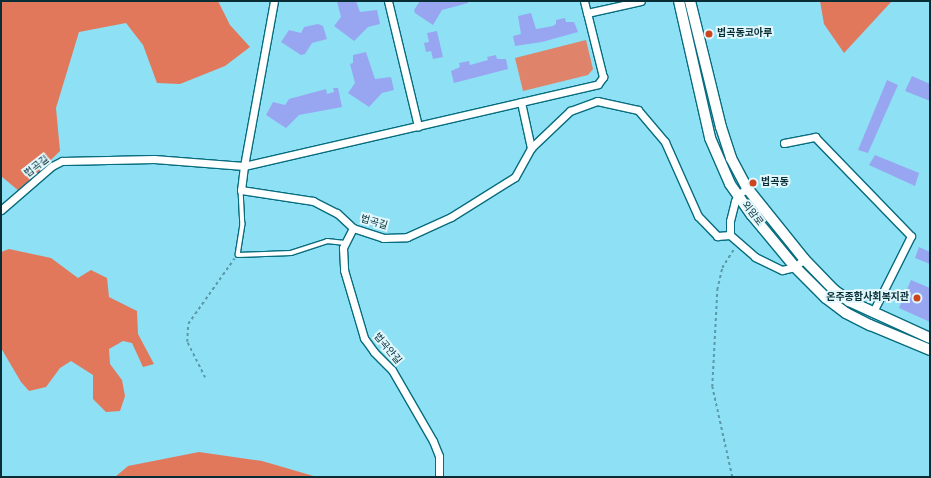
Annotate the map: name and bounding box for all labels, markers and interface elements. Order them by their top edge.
place label: 법곡동코아루 [717,28,772,40]
marker: 법곡동코아루 [704,29,714,39]
street label: 법곡길 [22,154,52,180]
place label: 법곡동 [761,177,789,189]
marker: 법곡동 [748,178,758,188]
street label: 외암로 [739,199,765,229]
street label: 법곡길 [359,213,389,233]
place label: 온주종합사회복지관 [826,292,909,304]
marker: 온주종합사회복지관 [912,293,922,303]
street label: 법곡안길 [371,331,403,367]

